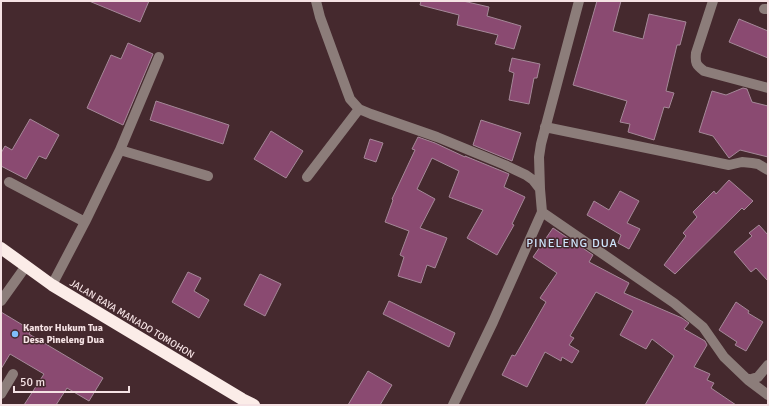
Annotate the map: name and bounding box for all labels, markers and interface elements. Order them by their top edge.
district label: PINELENG DUA [526,236,618,251]
street label: JALAN RAYA MANADO TOMOHON [67,277,197,361]
place label: Kantor Hukum Tua Desa Pineleng Dua [23,322,104,346]
marker: Kantor Hukum Tua Desa Pineleng Dua [10,329,20,339]
scale bar [14,368,129,394]
text: 50 m [20,375,45,390]

